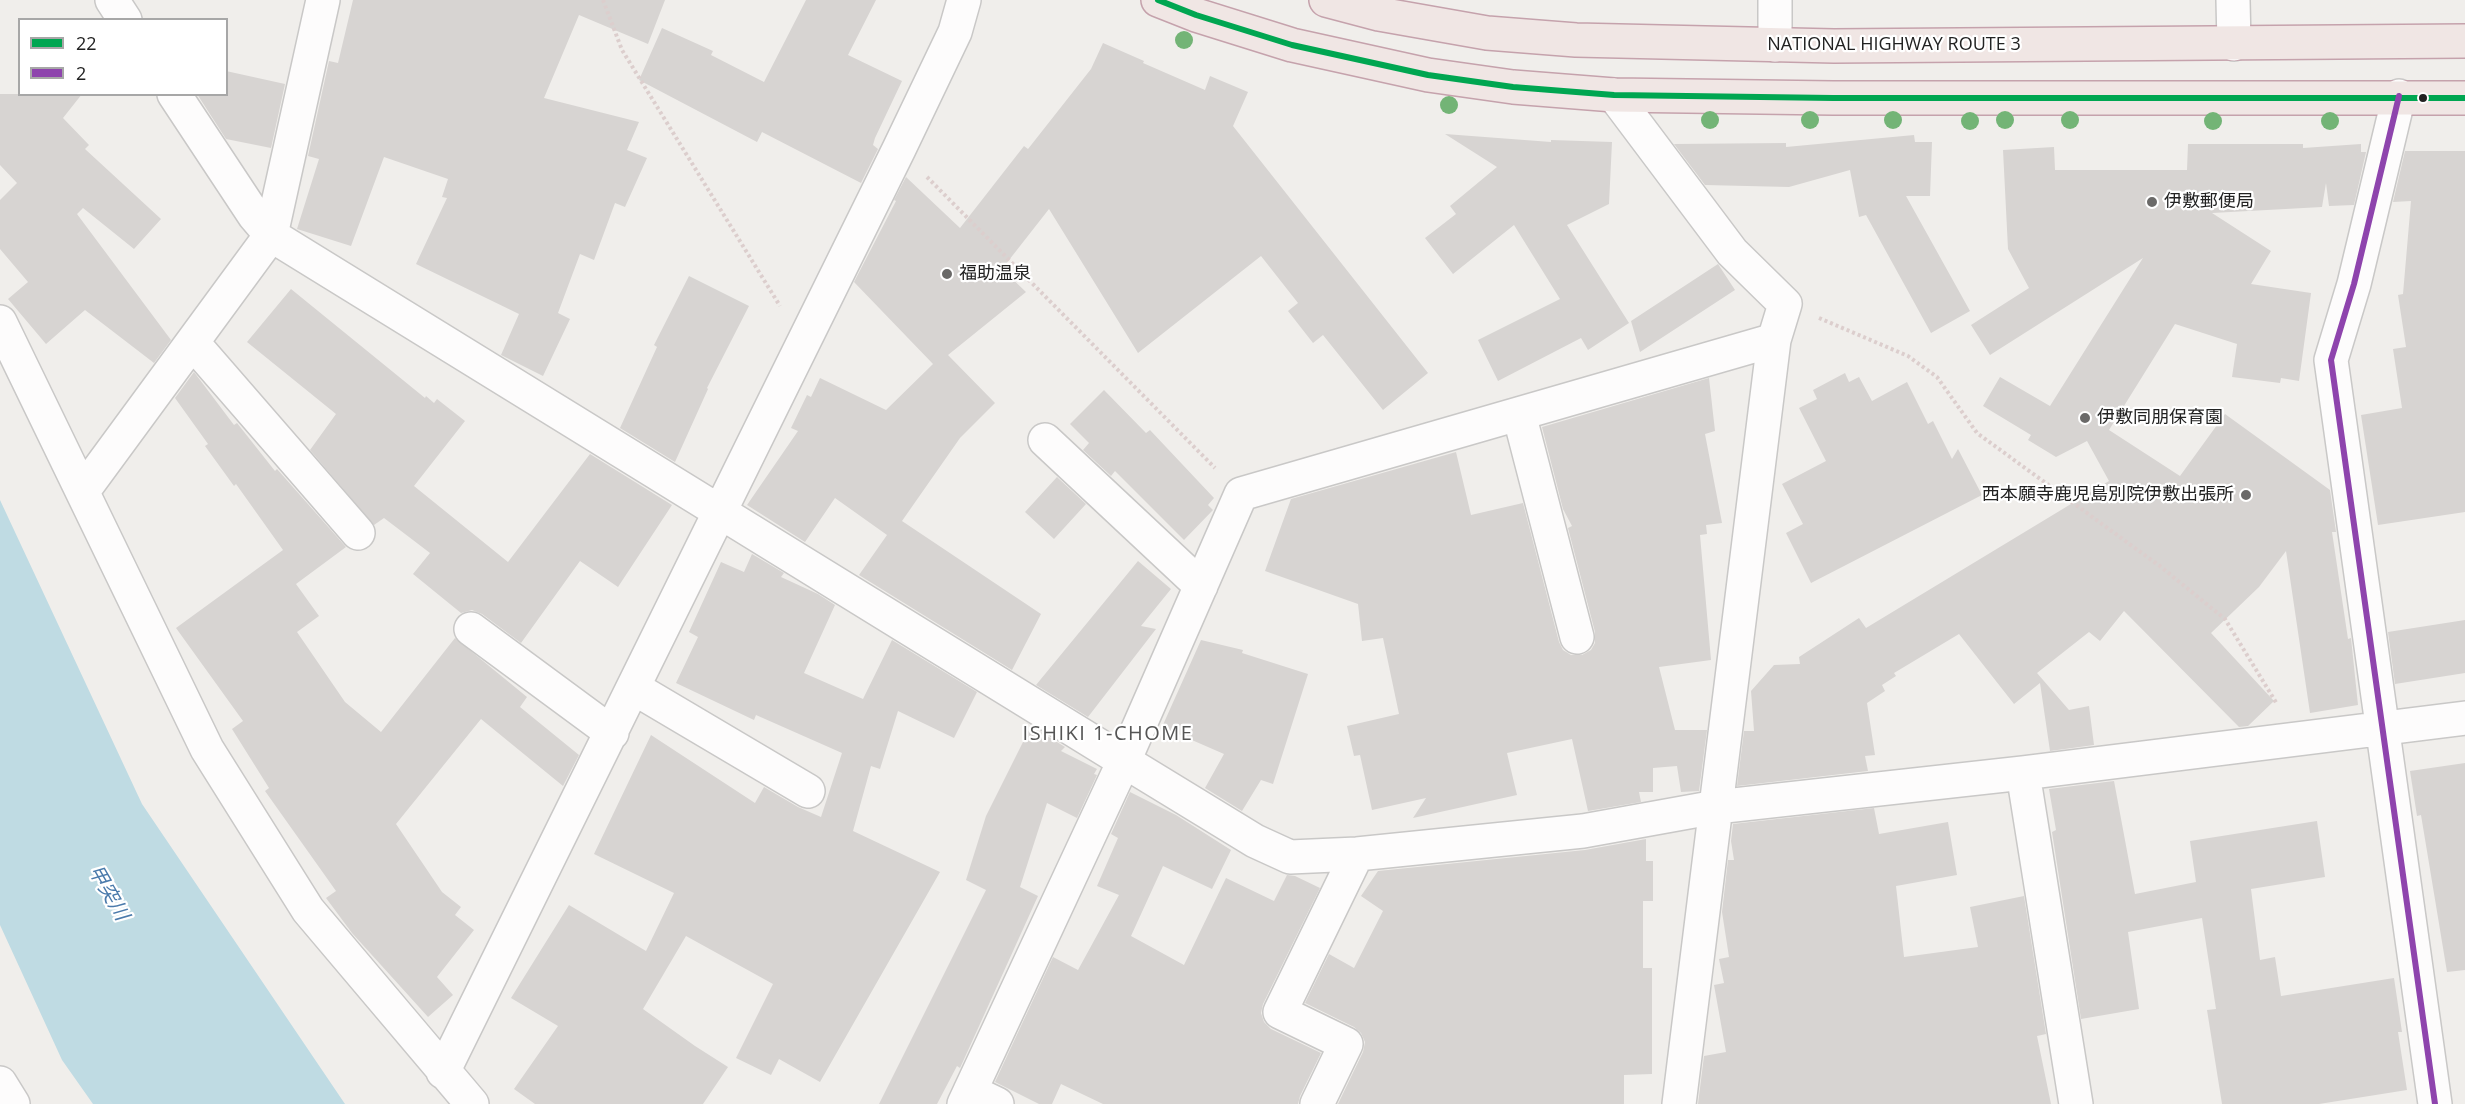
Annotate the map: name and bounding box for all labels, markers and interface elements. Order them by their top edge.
legend [18,18,228,96]
text: 22 [76,31,97,55]
street label: NATIONAL HIGHWAY ROUTE 3 [1767,34,2021,56]
text: 2 [76,61,86,85]
unlabelled marker [2417,92,2429,104]
place label: 伊敷郵便局 [2164,191,2254,213]
marker: 伊敷郵便局 [2145,195,2159,209]
place label: 福助温泉 [959,263,1031,285]
marker: 福助温泉 [940,267,954,281]
place label: 伊敷同朋保育園 [2097,407,2223,429]
marker: 伊敷同朋保育園 [2078,411,2092,425]
place label: 西本願寺鹿児島別院伊敷出張所 [1982,484,2234,506]
marker: 西本願寺鹿児島別院伊敷出張所 [2239,488,2253,502]
district label: ISHIKI 1-CHOME [1023,722,1193,746]
water label: 甲突川 [83,861,133,925]

